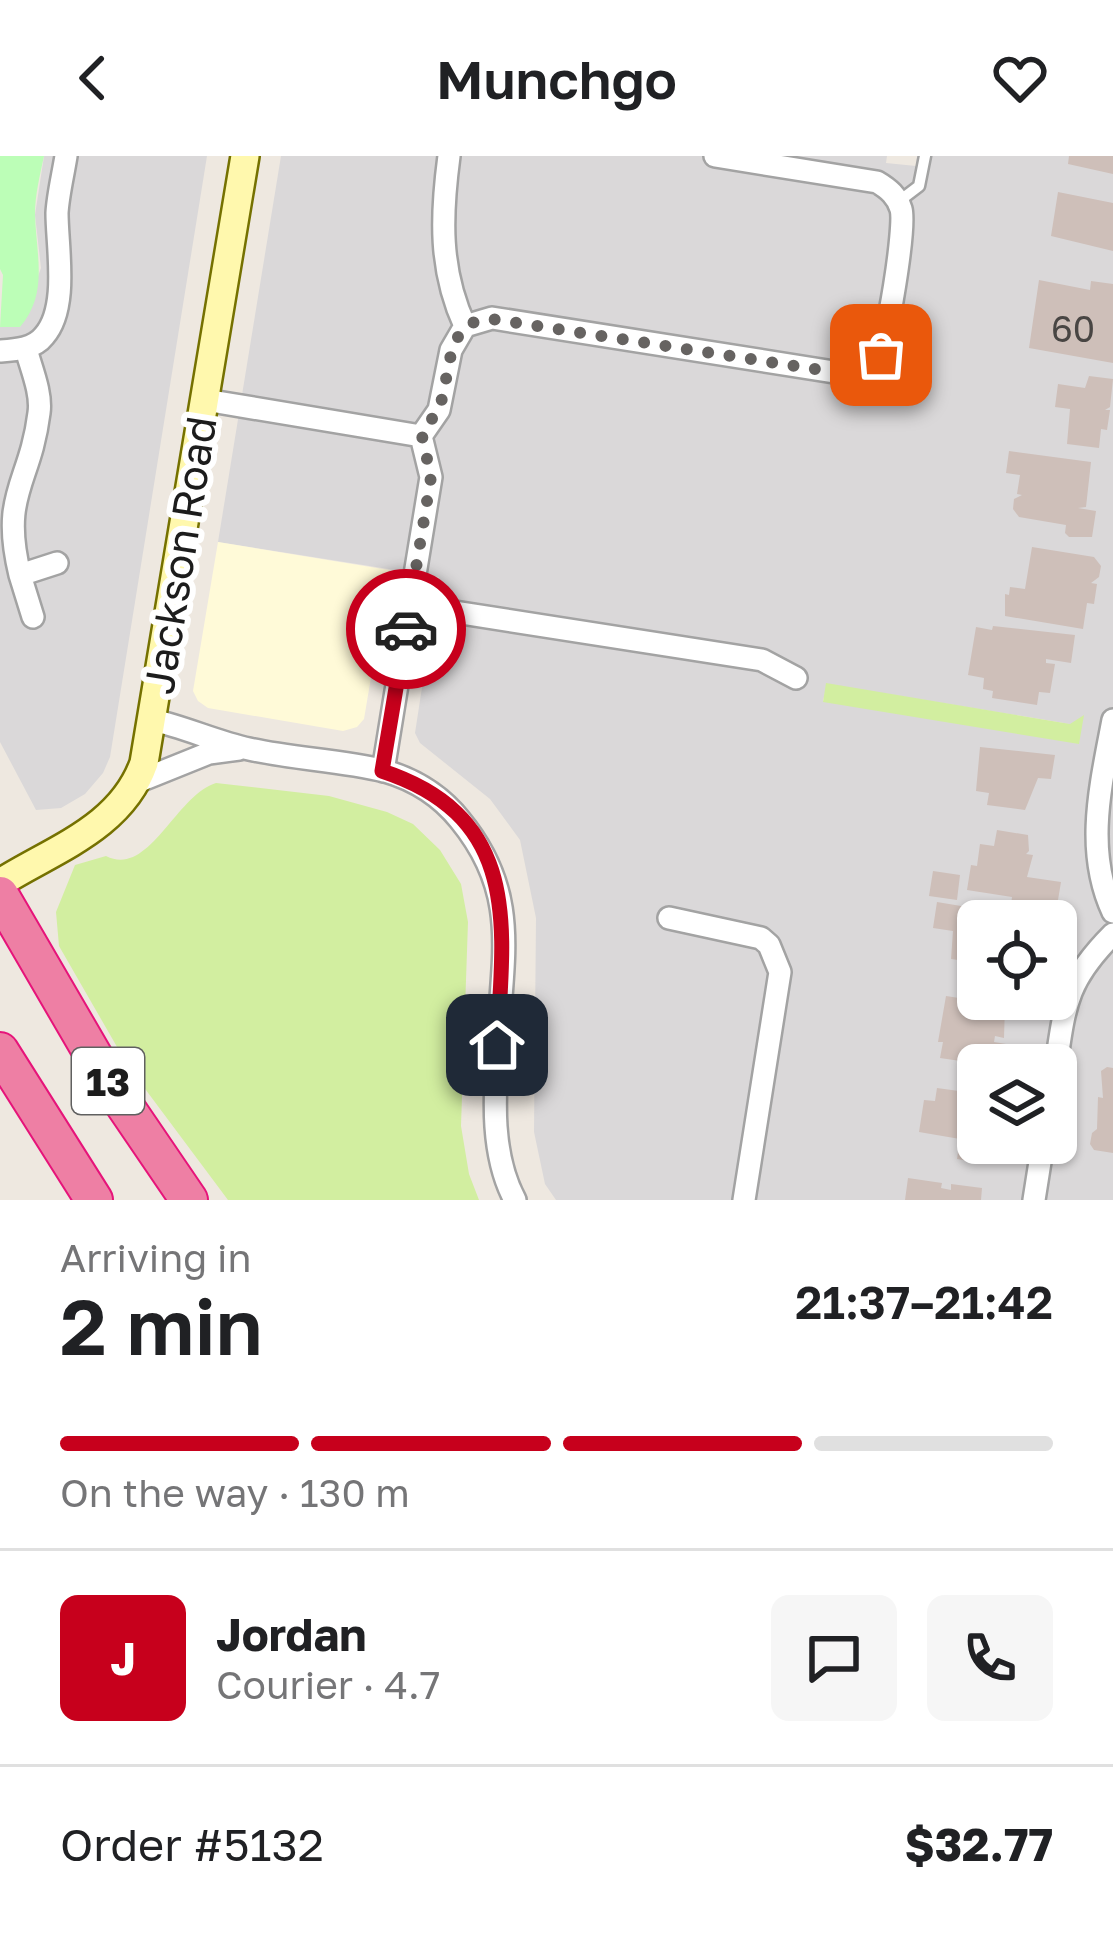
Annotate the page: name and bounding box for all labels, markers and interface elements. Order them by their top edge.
icon: back [60,45,126,111]
icon: heart [987,45,1053,111]
text: Munchgo [436,46,677,111]
pin [830,304,932,406]
house number: 60 [1051,307,1095,350]
icon: bag [848,322,914,388]
street label: Jackson Road [132,413,226,697]
courier [346,569,466,689]
icon: car [373,596,439,662]
map controls [957,900,1077,1164]
button: locate [957,900,1077,1020]
pin [446,994,548,1096]
icon: home [464,1012,530,1078]
button: layers [957,1044,1077,1164]
road number: 13 [72,1048,144,1114]
text: Arriving in [60,1234,251,1281]
text: 21:37–21:42 [795,1275,1053,1329]
text: 2 min [60,1279,263,1372]
text: On the way · 130 m [60,1469,410,1516]
button: chat [771,1595,897,1721]
button: phone [927,1595,1053,1721]
text: Jordan [216,1607,367,1661]
text: J [110,1631,136,1685]
text: Courier · 4.7 [216,1661,440,1708]
text: Order #5132 [60,1817,324,1871]
text: $32.77 [904,1817,1053,1871]

